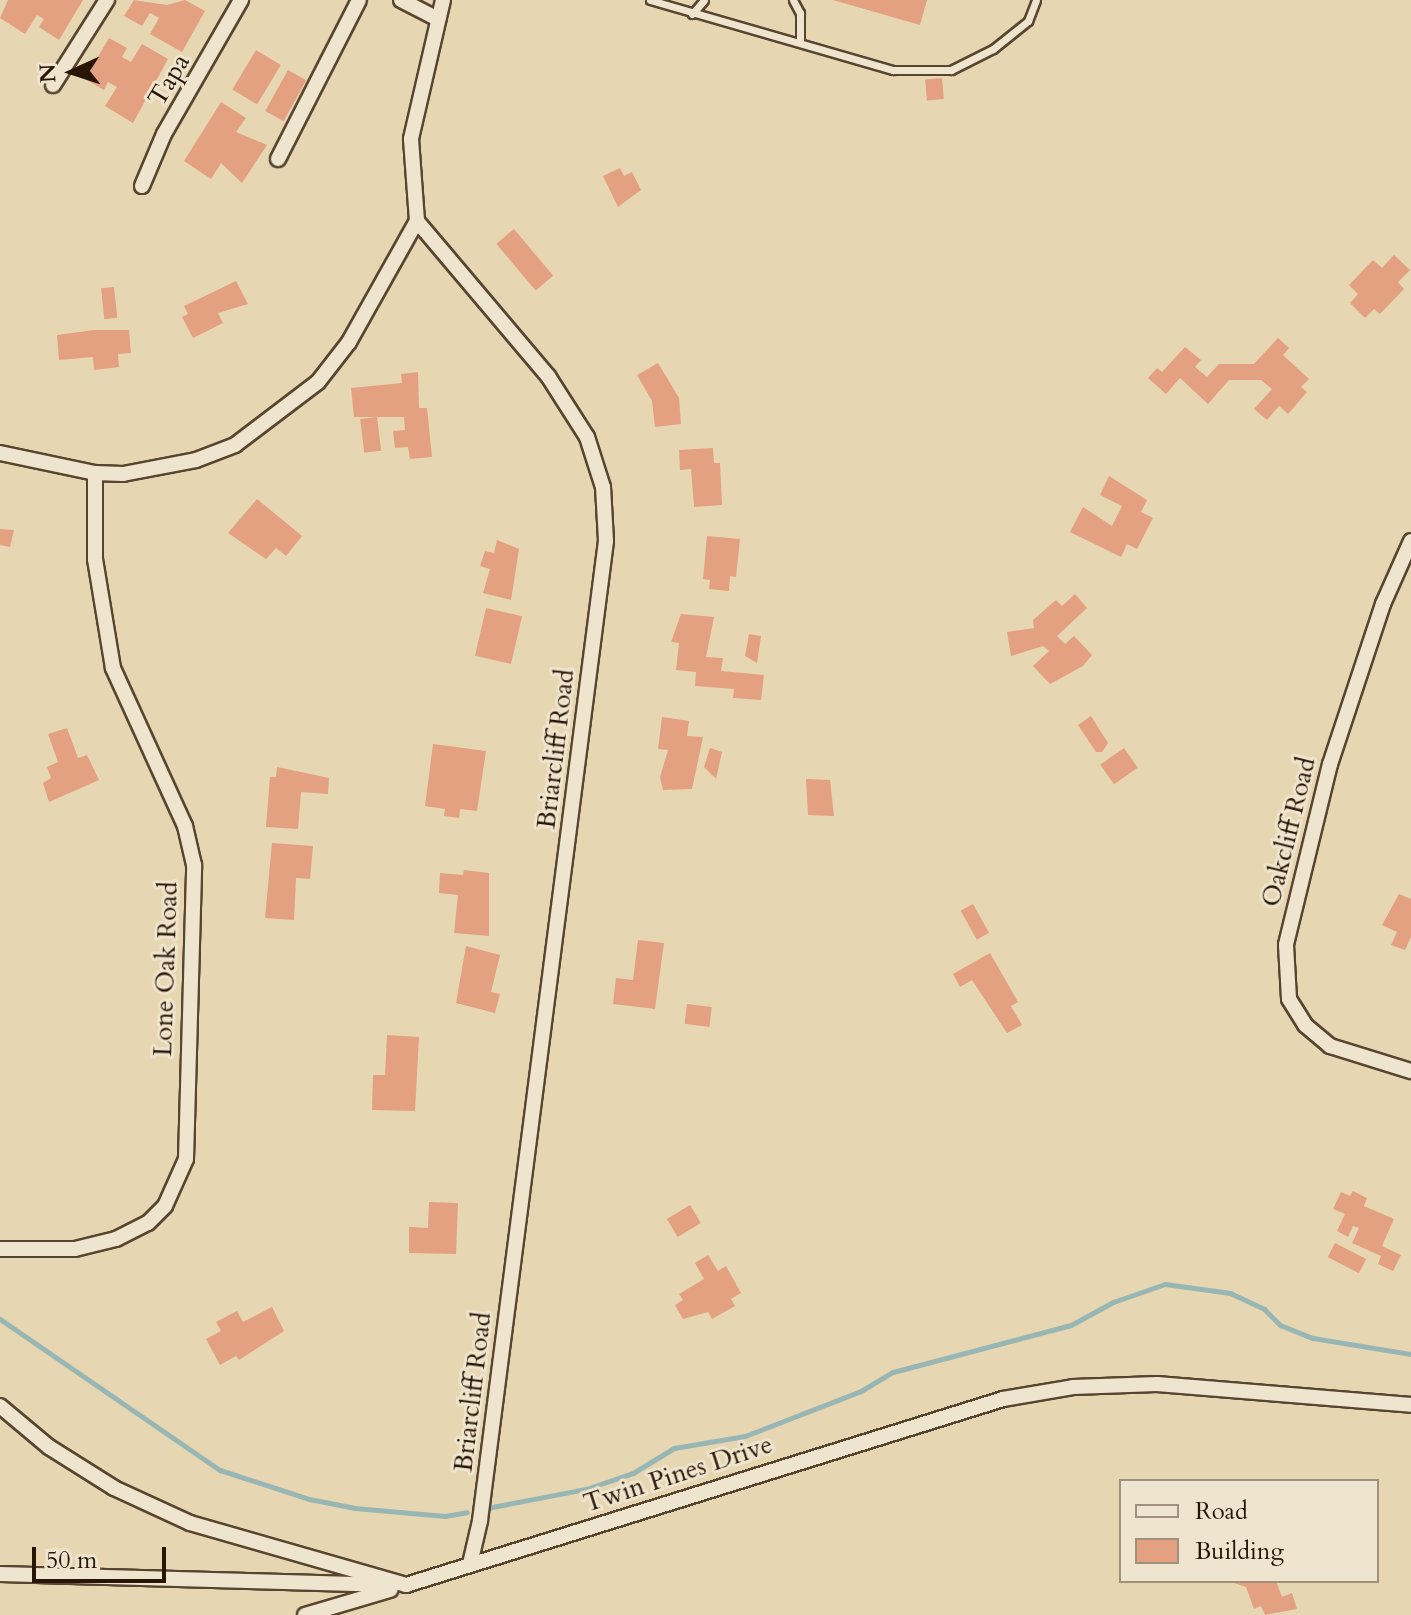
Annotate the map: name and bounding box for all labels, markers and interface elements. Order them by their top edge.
north arrow [32,32,112,112]
street label: Tapa [141,48,197,112]
text: N [33,63,64,84]
street label: Briarcliff Road [531,667,581,831]
street label: Oakcliff Road [1255,754,1323,910]
street label: Lone Oak Road [147,881,185,1057]
street label: Briarcliff Road [448,1310,498,1474]
street label: Twin Pines Drive [580,1429,776,1519]
legend [1119,1479,1379,1583]
text: Road [1195,1495,1248,1528]
scale bar [36,1531,170,1581]
text: Building [1195,1535,1284,1568]
text: 50 m [46,1544,97,1577]

